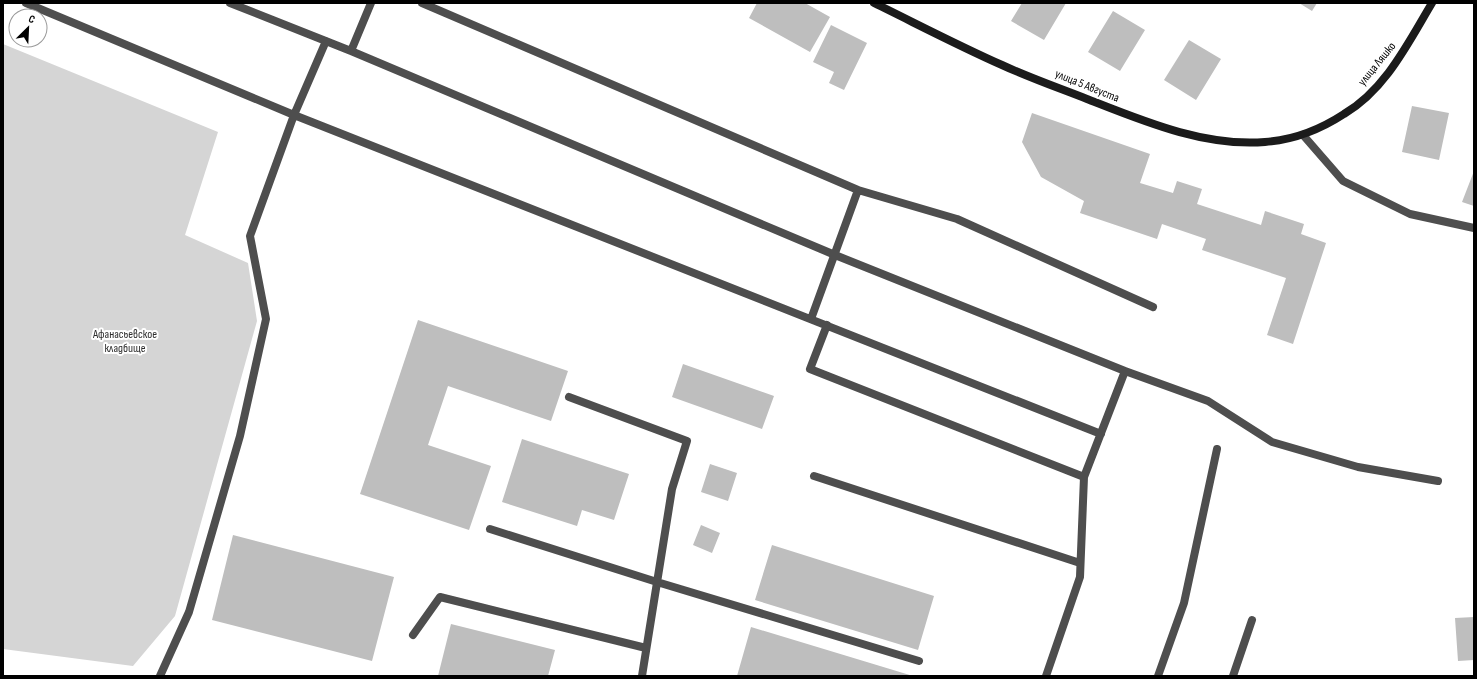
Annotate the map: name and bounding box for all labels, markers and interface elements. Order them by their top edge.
north arrow [8,8,48,48]
text: С [27,12,37,27]
street label: улица Ляшко [1355,39,1399,89]
street label: улица 5 Августа [1053,66,1122,106]
park label: Афанасьевское кладбище [92,327,157,356]

